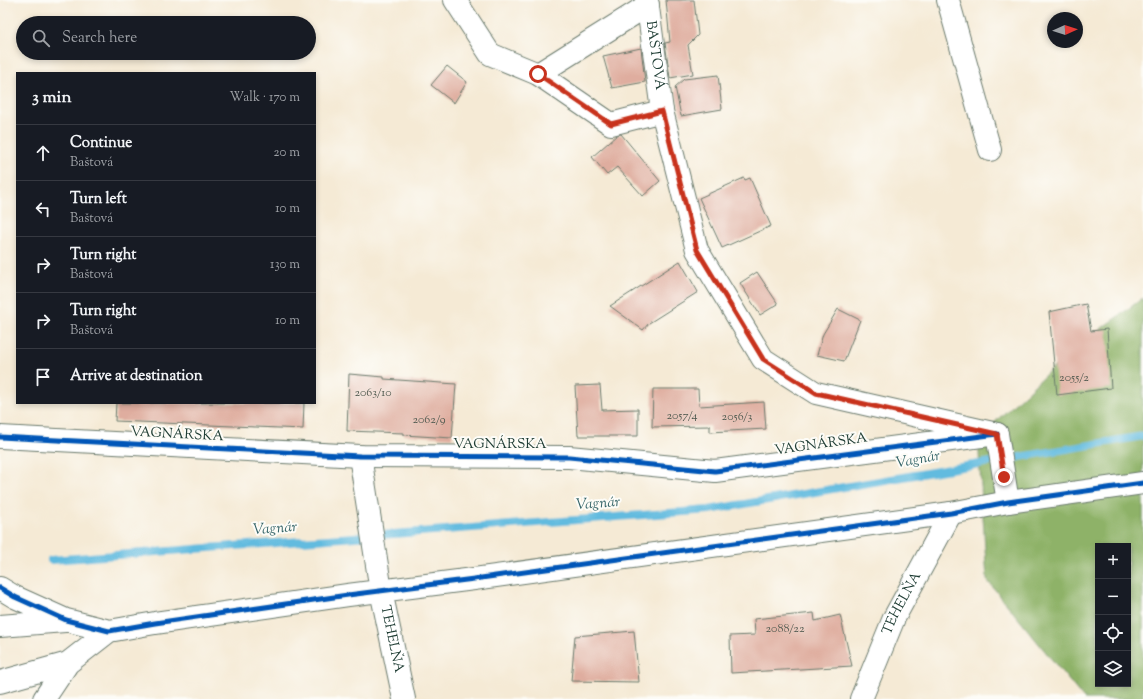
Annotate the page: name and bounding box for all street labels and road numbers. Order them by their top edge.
street label: BAŠTOVÁ [640,19,669,92]
street label: VAGNÁRSKA [130,423,225,447]
street label: VAGNÁRSKA [773,429,869,461]
street label: VAGNÁRSKA [453,435,547,455]
street label: TEHELŇA [878,568,927,638]
street label: TEHELŇA [374,604,408,676]

